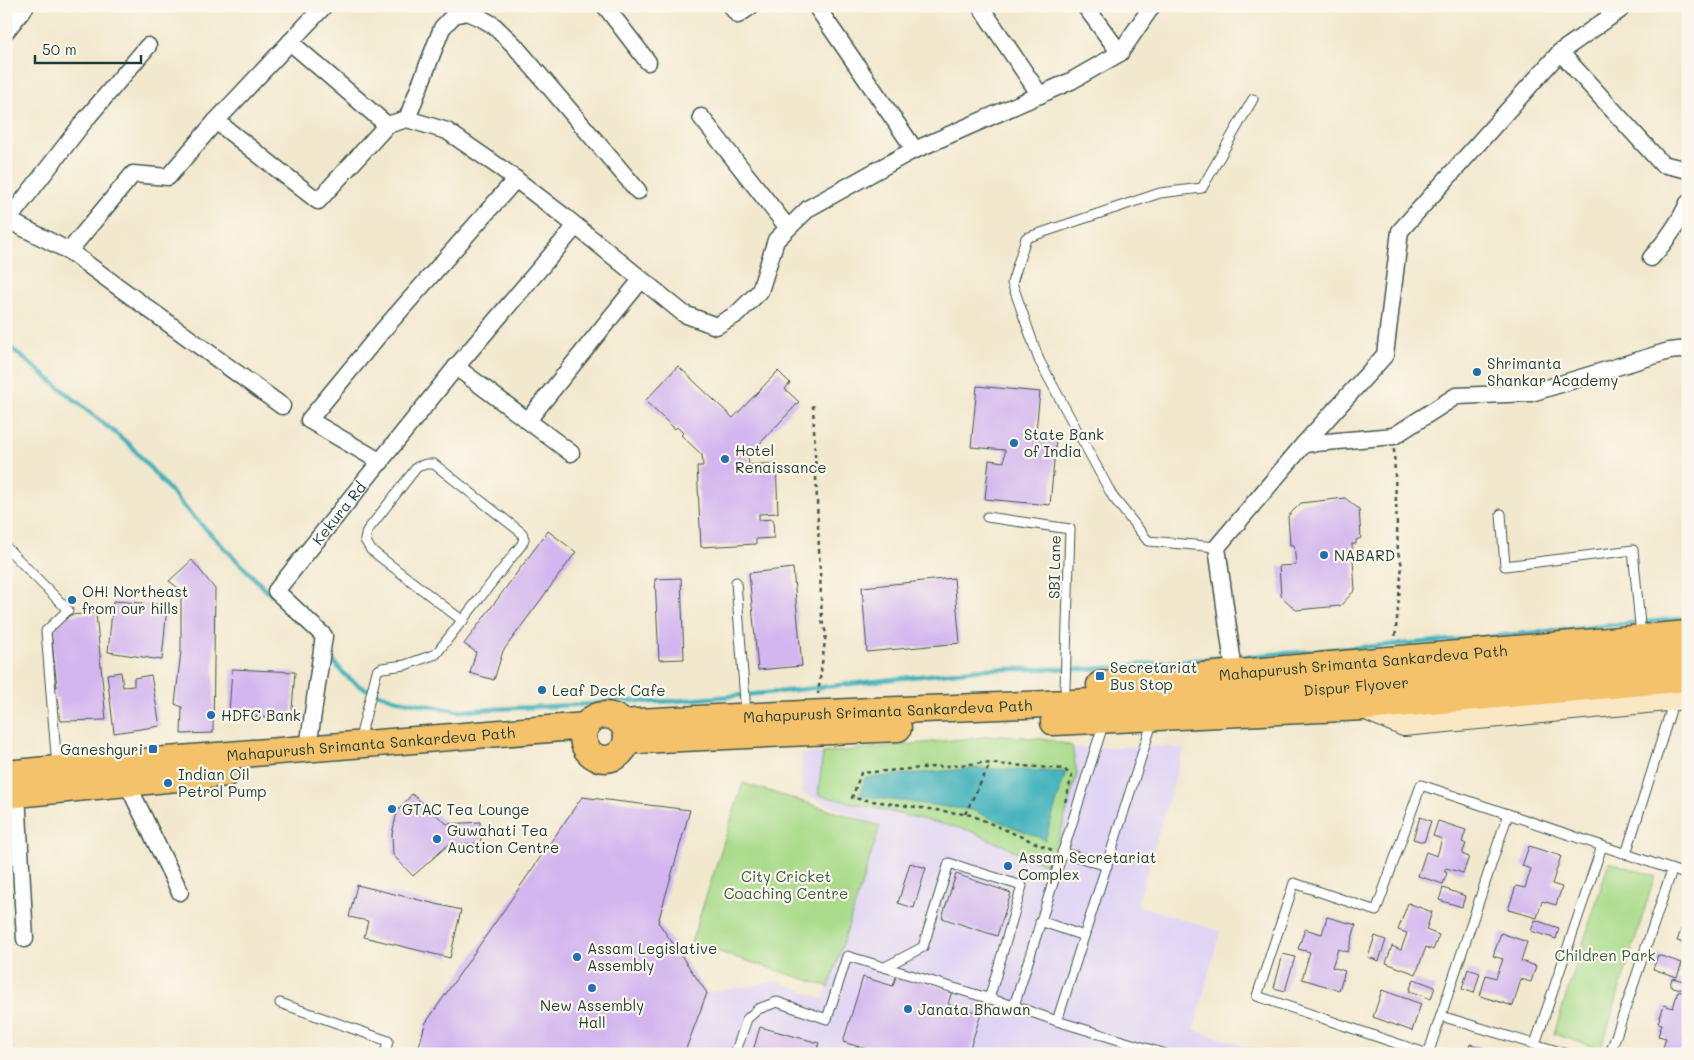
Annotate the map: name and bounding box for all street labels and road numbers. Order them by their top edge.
street label: Kekura Rd [307,477,370,549]
street label: SBI Lane [1043,535,1065,599]
street label: Mahapurush Srimanta Sankardeva Path [1218,640,1508,685]
street label: Dispur Flyover [1303,672,1410,700]
street label: Mahapurush Srimanta Sankardeva Path [743,695,1033,727]
street label: Mahapurush Srimanta Sankardeva Path [226,722,516,765]

